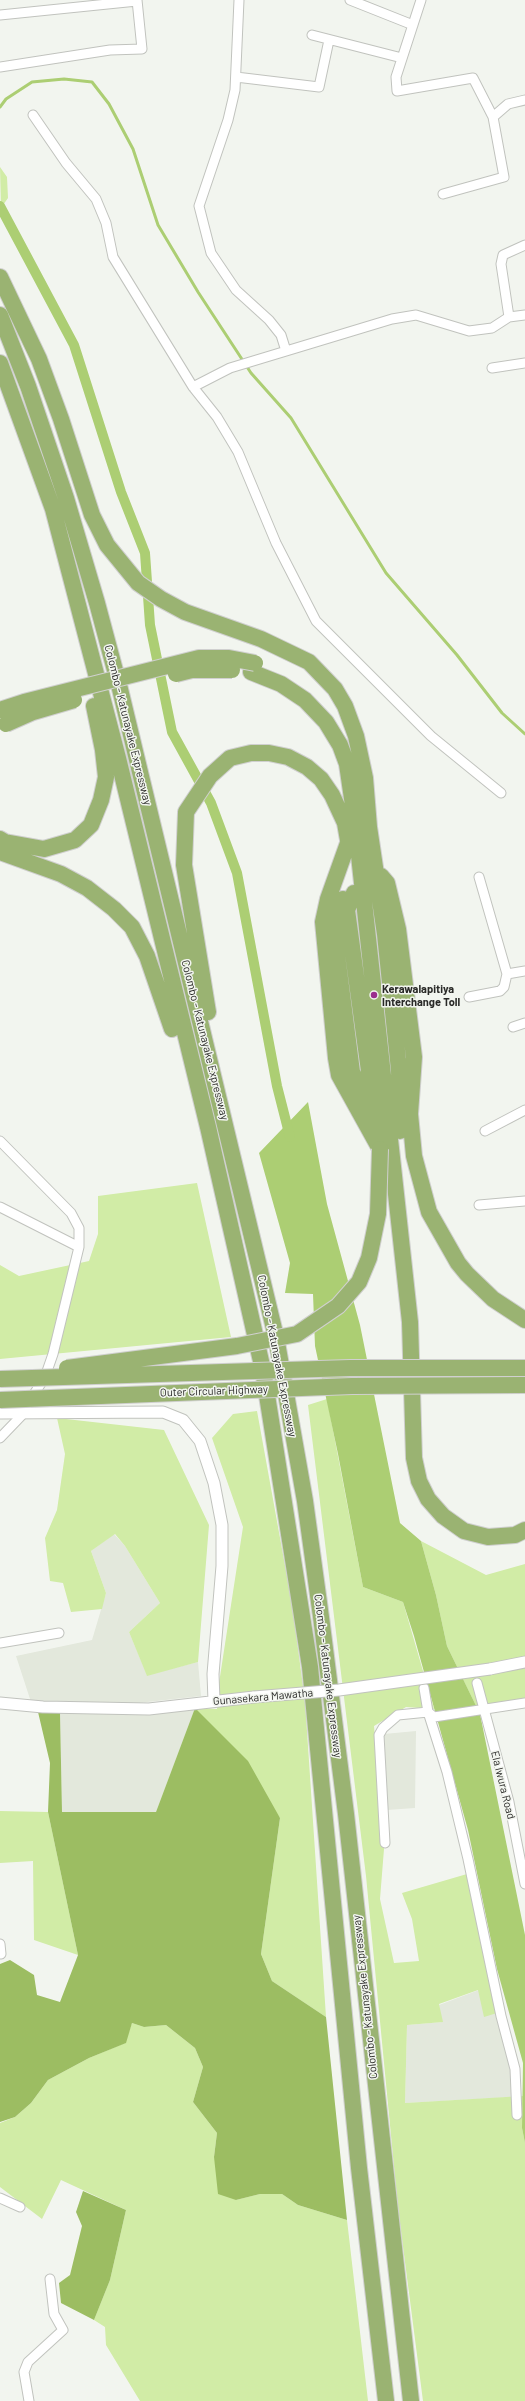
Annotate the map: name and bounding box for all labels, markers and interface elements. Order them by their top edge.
street label: Colombo - Katunayake Expressway [102,643,154,807]
street label: Colombo - Katunayake Expressway [179,958,231,1122]
place label: Kerawalapitiya Interchange Toll [382,982,460,1008]
marker: Kerawalapitiya Interchange Toll [369,990,379,1000]
street label: Colombo - Katunayake Expressway [255,1274,299,1438]
street label: Outer Circular Highway [160,1383,268,1399]
street label: Colombo - Katunayake Expressway [311,1593,345,1759]
street label: Gunasekara Mawatha [212,1686,314,1708]
street label: Ela Iwura Road [488,1750,518,1820]
street label: Colombo - Katunayake Expressway [350,1914,380,2080]

